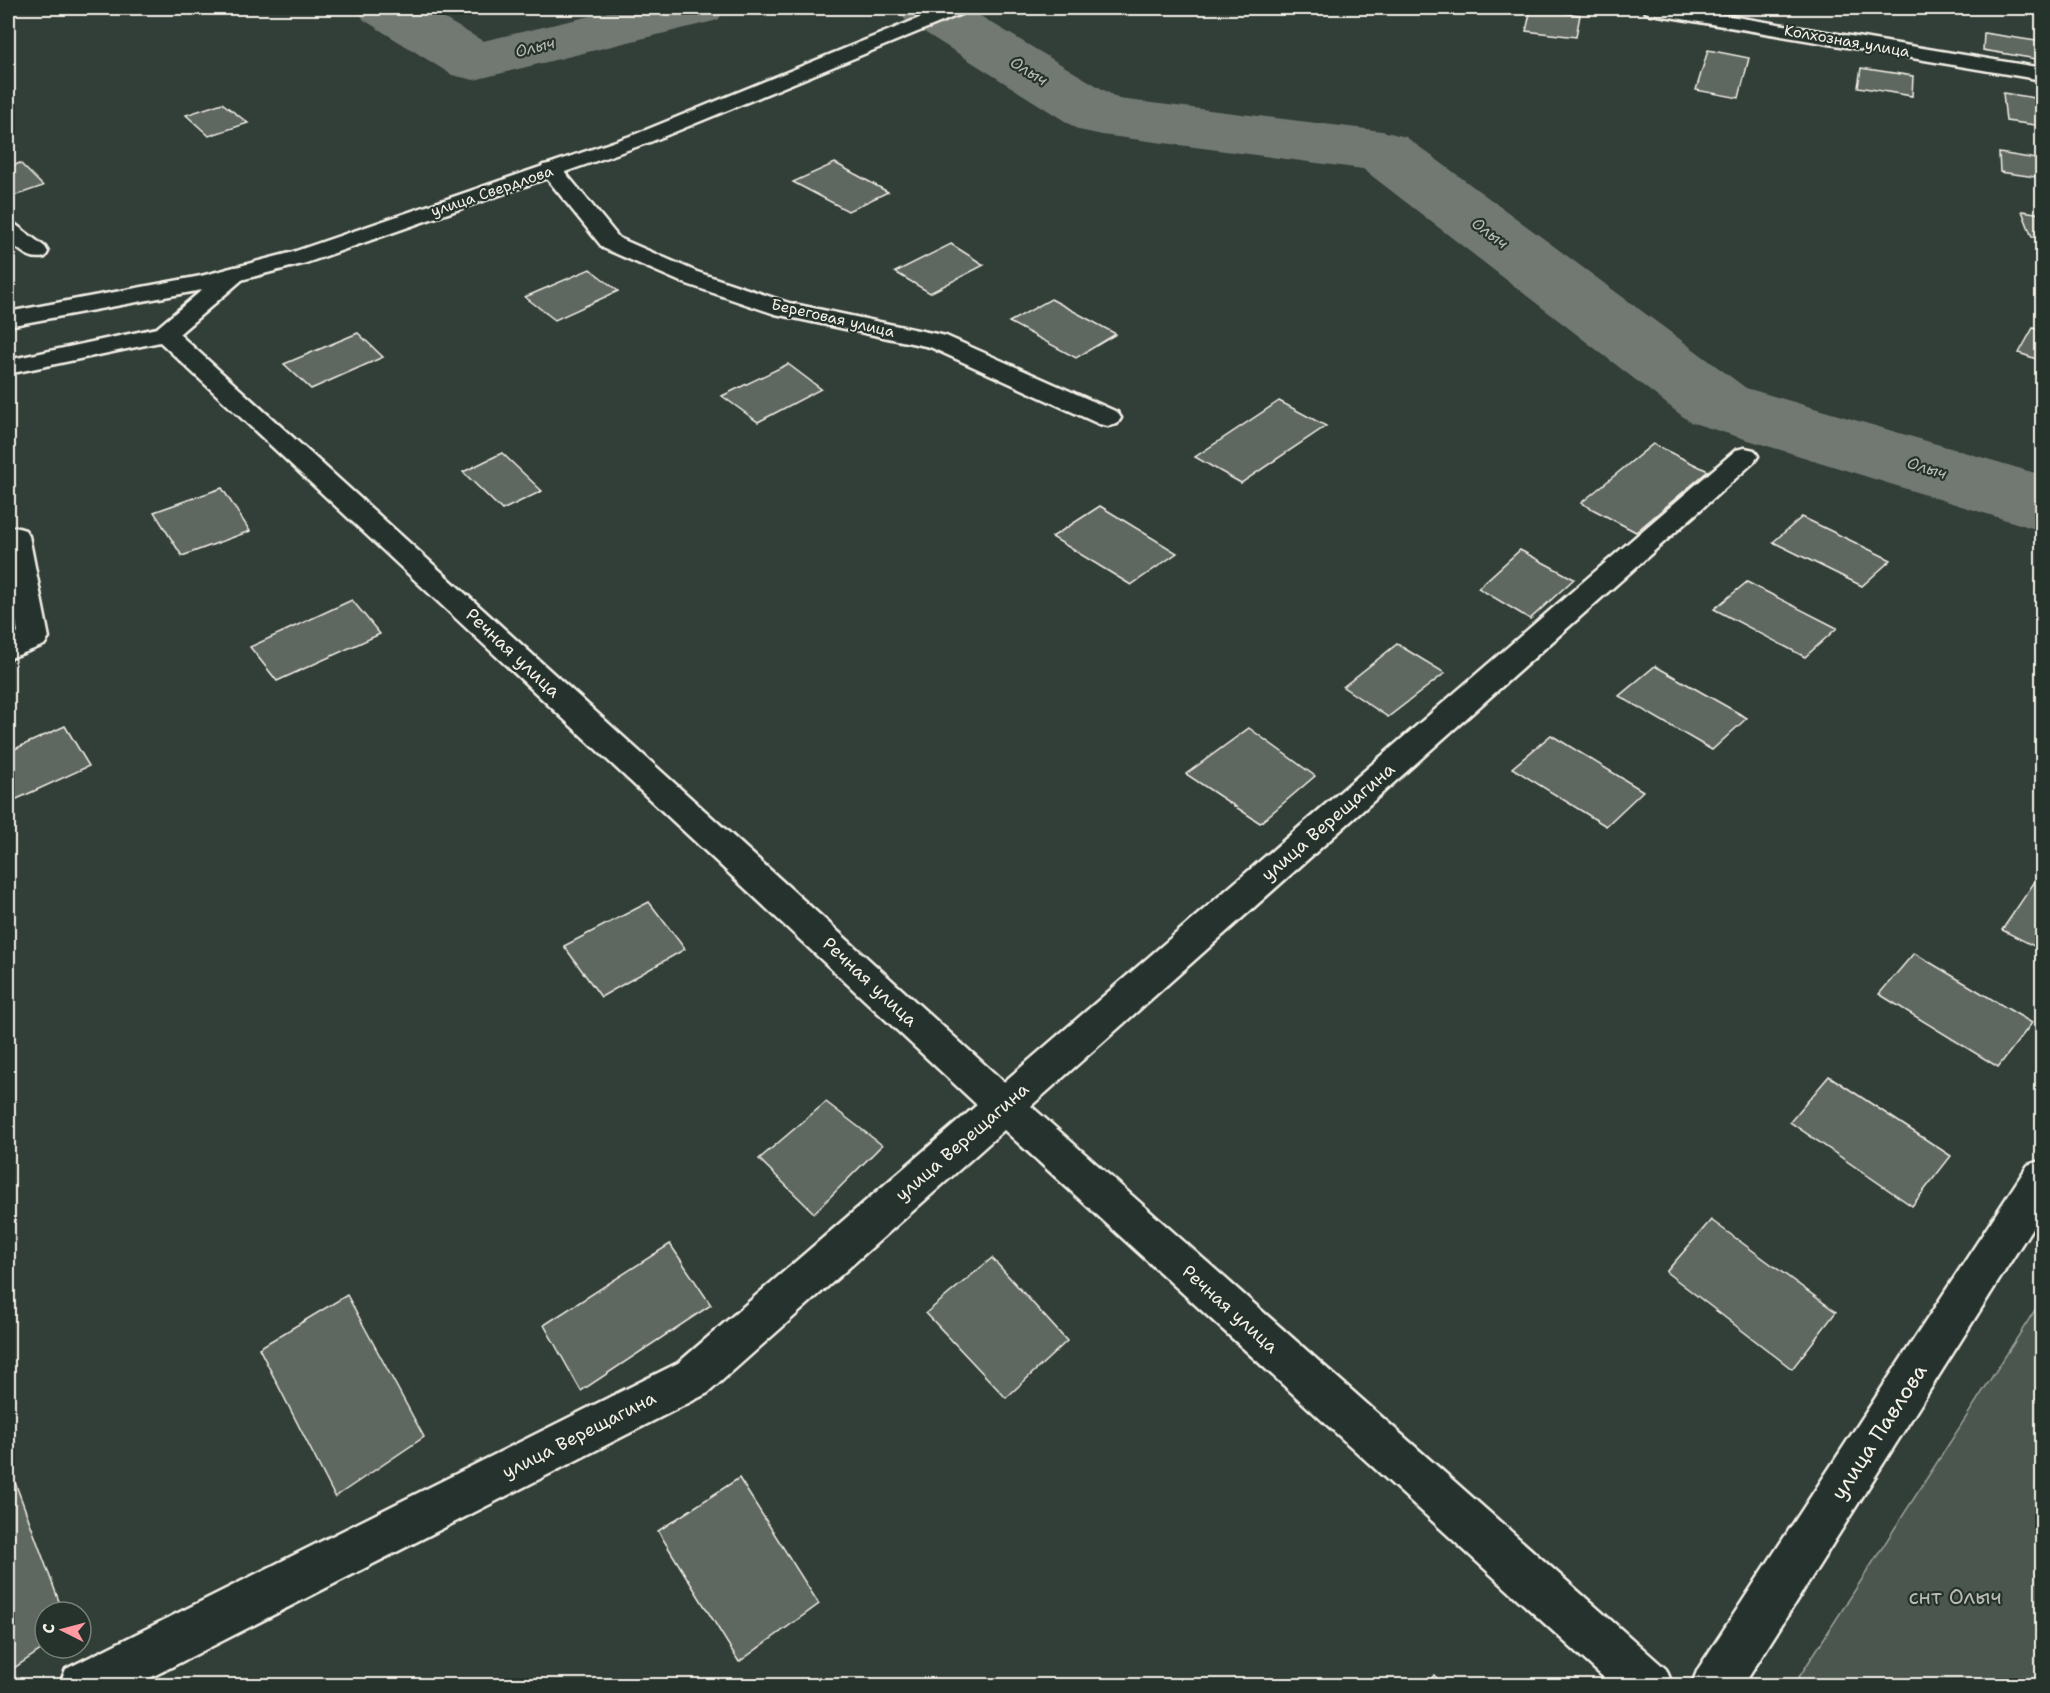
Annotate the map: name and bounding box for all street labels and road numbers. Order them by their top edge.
street label: Колхозная улица [1783,20,1912,62]
street label: улица Свердлова [428,160,556,221]
street label: Береговая улица [769,294,897,342]
street label: Речная улица [460,603,566,703]
street label: улица Верещагина [1256,757,1400,887]
street label: Речная улица [817,932,923,1032]
street label: улица Верещагина [890,1077,1034,1207]
street label: Речная улица [1177,1260,1283,1358]
street label: улица Павлова [1825,1359,1933,1505]
street label: улица Верещагина [498,1386,660,1484]

